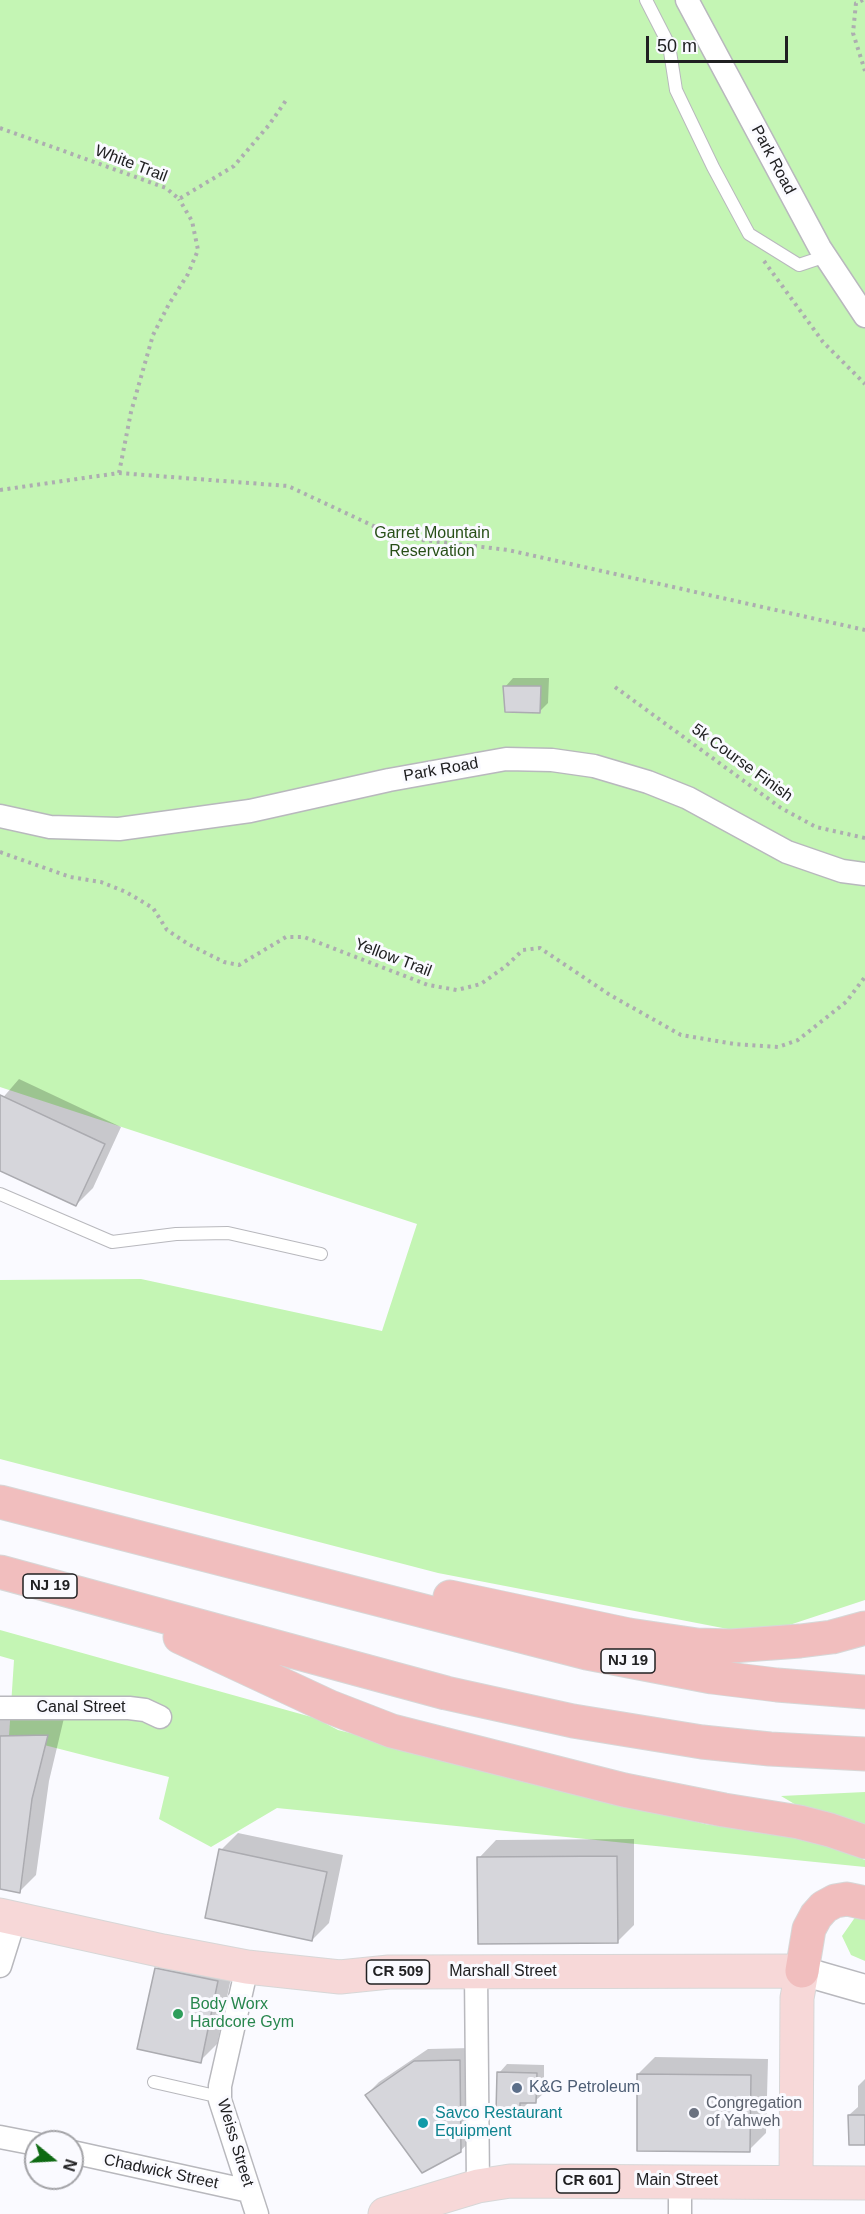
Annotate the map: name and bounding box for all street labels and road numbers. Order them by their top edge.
street label: Park Road [747,122,799,198]
street label: White Trail [92,141,170,187]
street label: 5k Course Finish [688,720,796,806]
street label: Park Road [402,754,480,786]
street label: Yellow Trail [352,935,434,981]
road number: NJ 19 [23,1574,77,1598]
road number: NJ 19 [601,1649,655,1673]
street label: Canal Street [37,1698,125,1718]
road number: CR 509 [366,1960,430,1984]
street label: Marshall Street [449,1962,557,1982]
street label: Weiss Street [213,2097,257,2189]
street label: Chadwick Street [102,2150,220,2194]
road number: CR 601 [556,2169,620,2193]
street label: Main Street [636,2171,718,2191]

